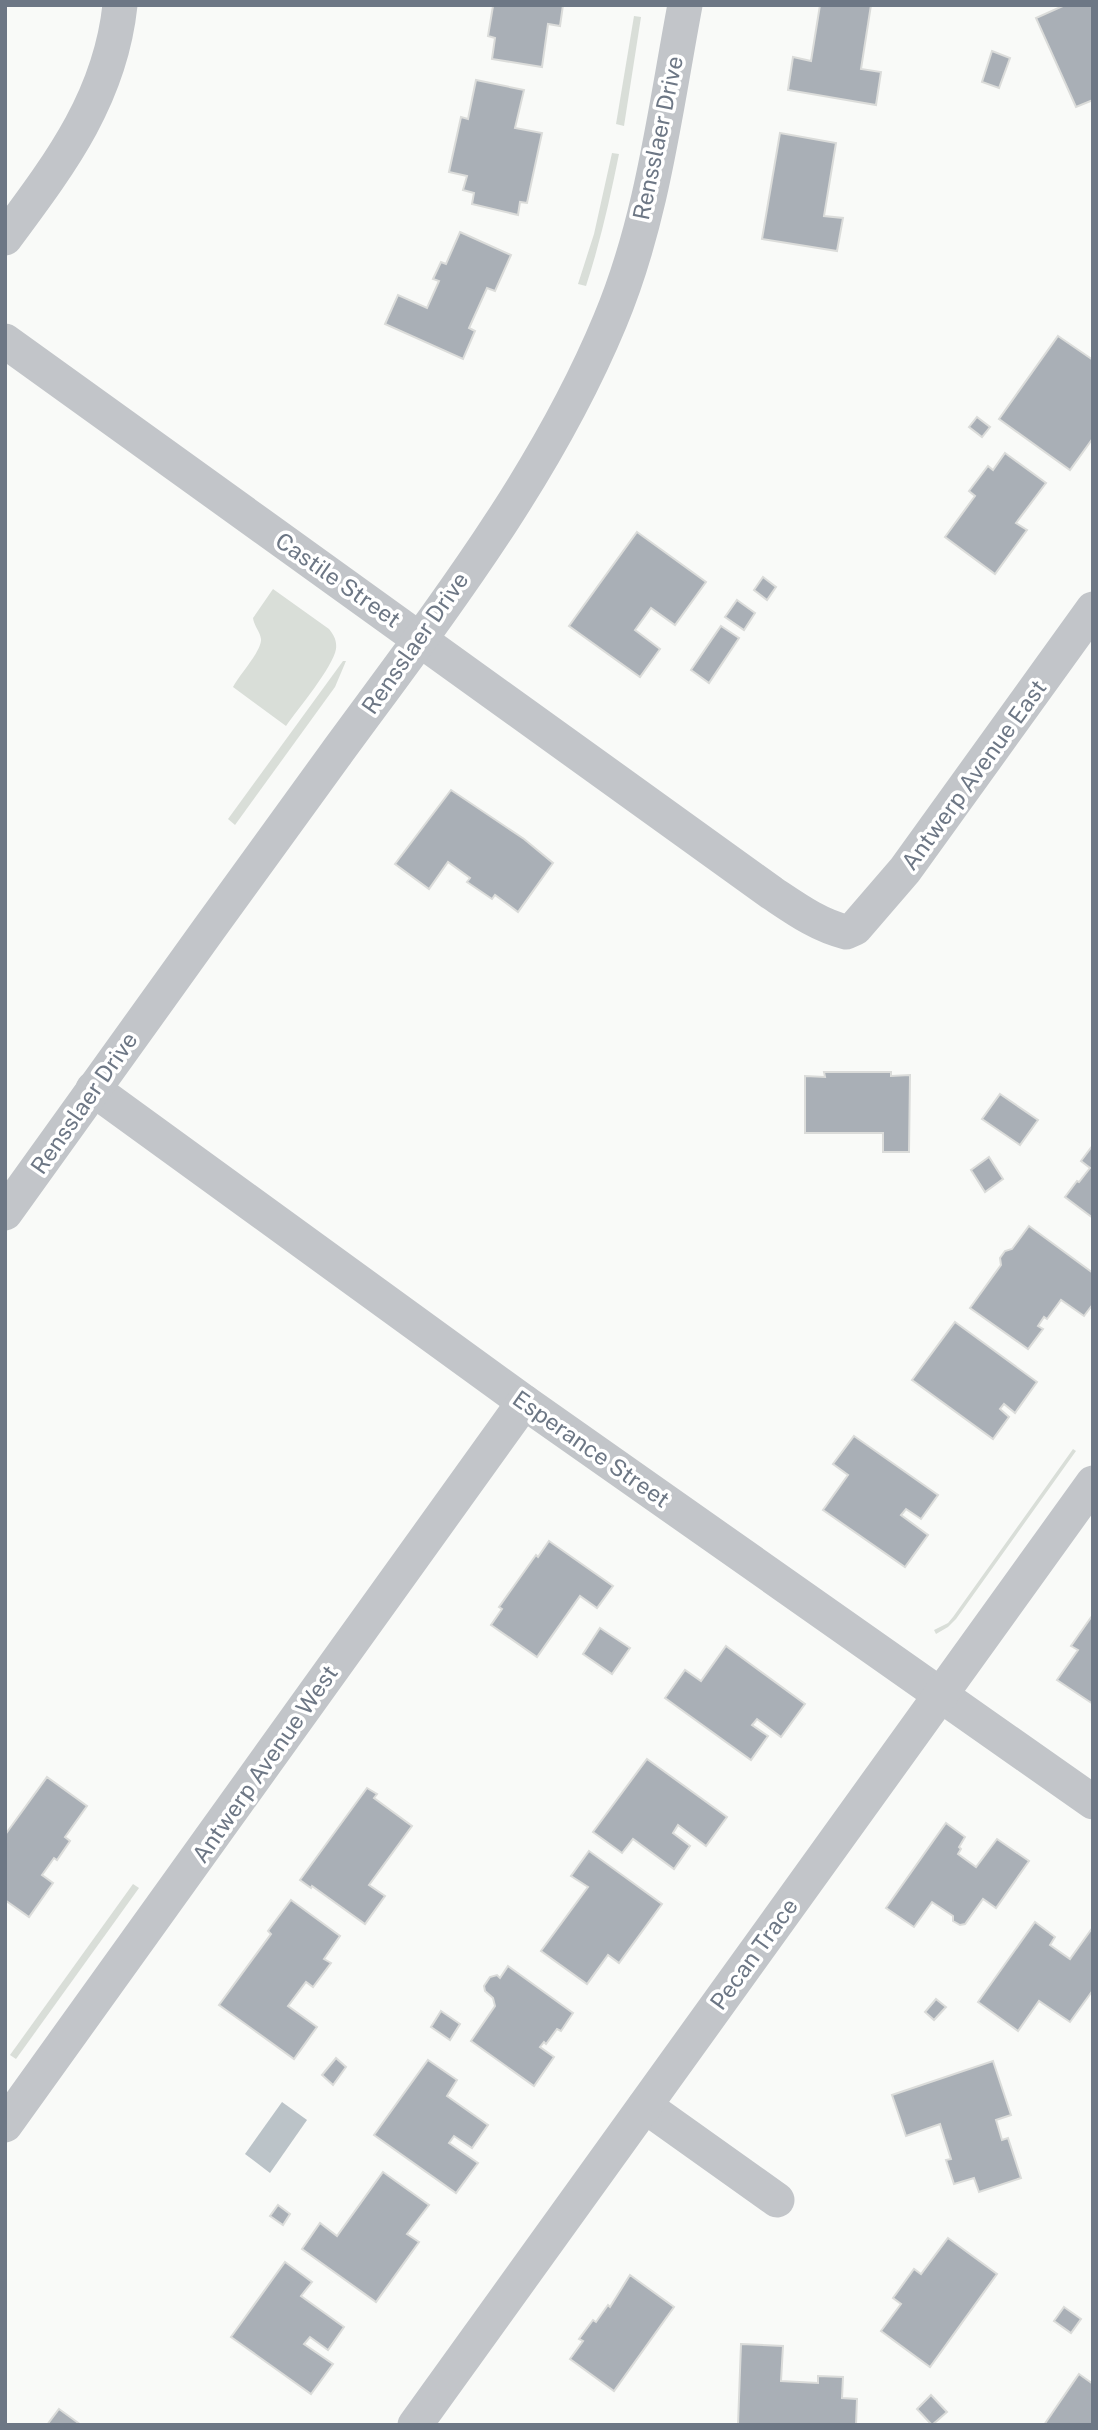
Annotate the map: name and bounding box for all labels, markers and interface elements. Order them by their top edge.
street label: Rensslaer Drive [627,53,688,222]
street label: Castile Street [271,527,406,633]
street label: Rensslaer Drive [356,567,473,719]
street label: Antwerp Avenue East [896,674,1052,875]
street label: Rensslaer Drive [25,1027,142,1179]
street label: Esperance Street [508,1384,675,1513]
street label: Antwerp Avenue West [186,1660,343,1868]
street label: Pecan Trace [704,1893,803,2015]

